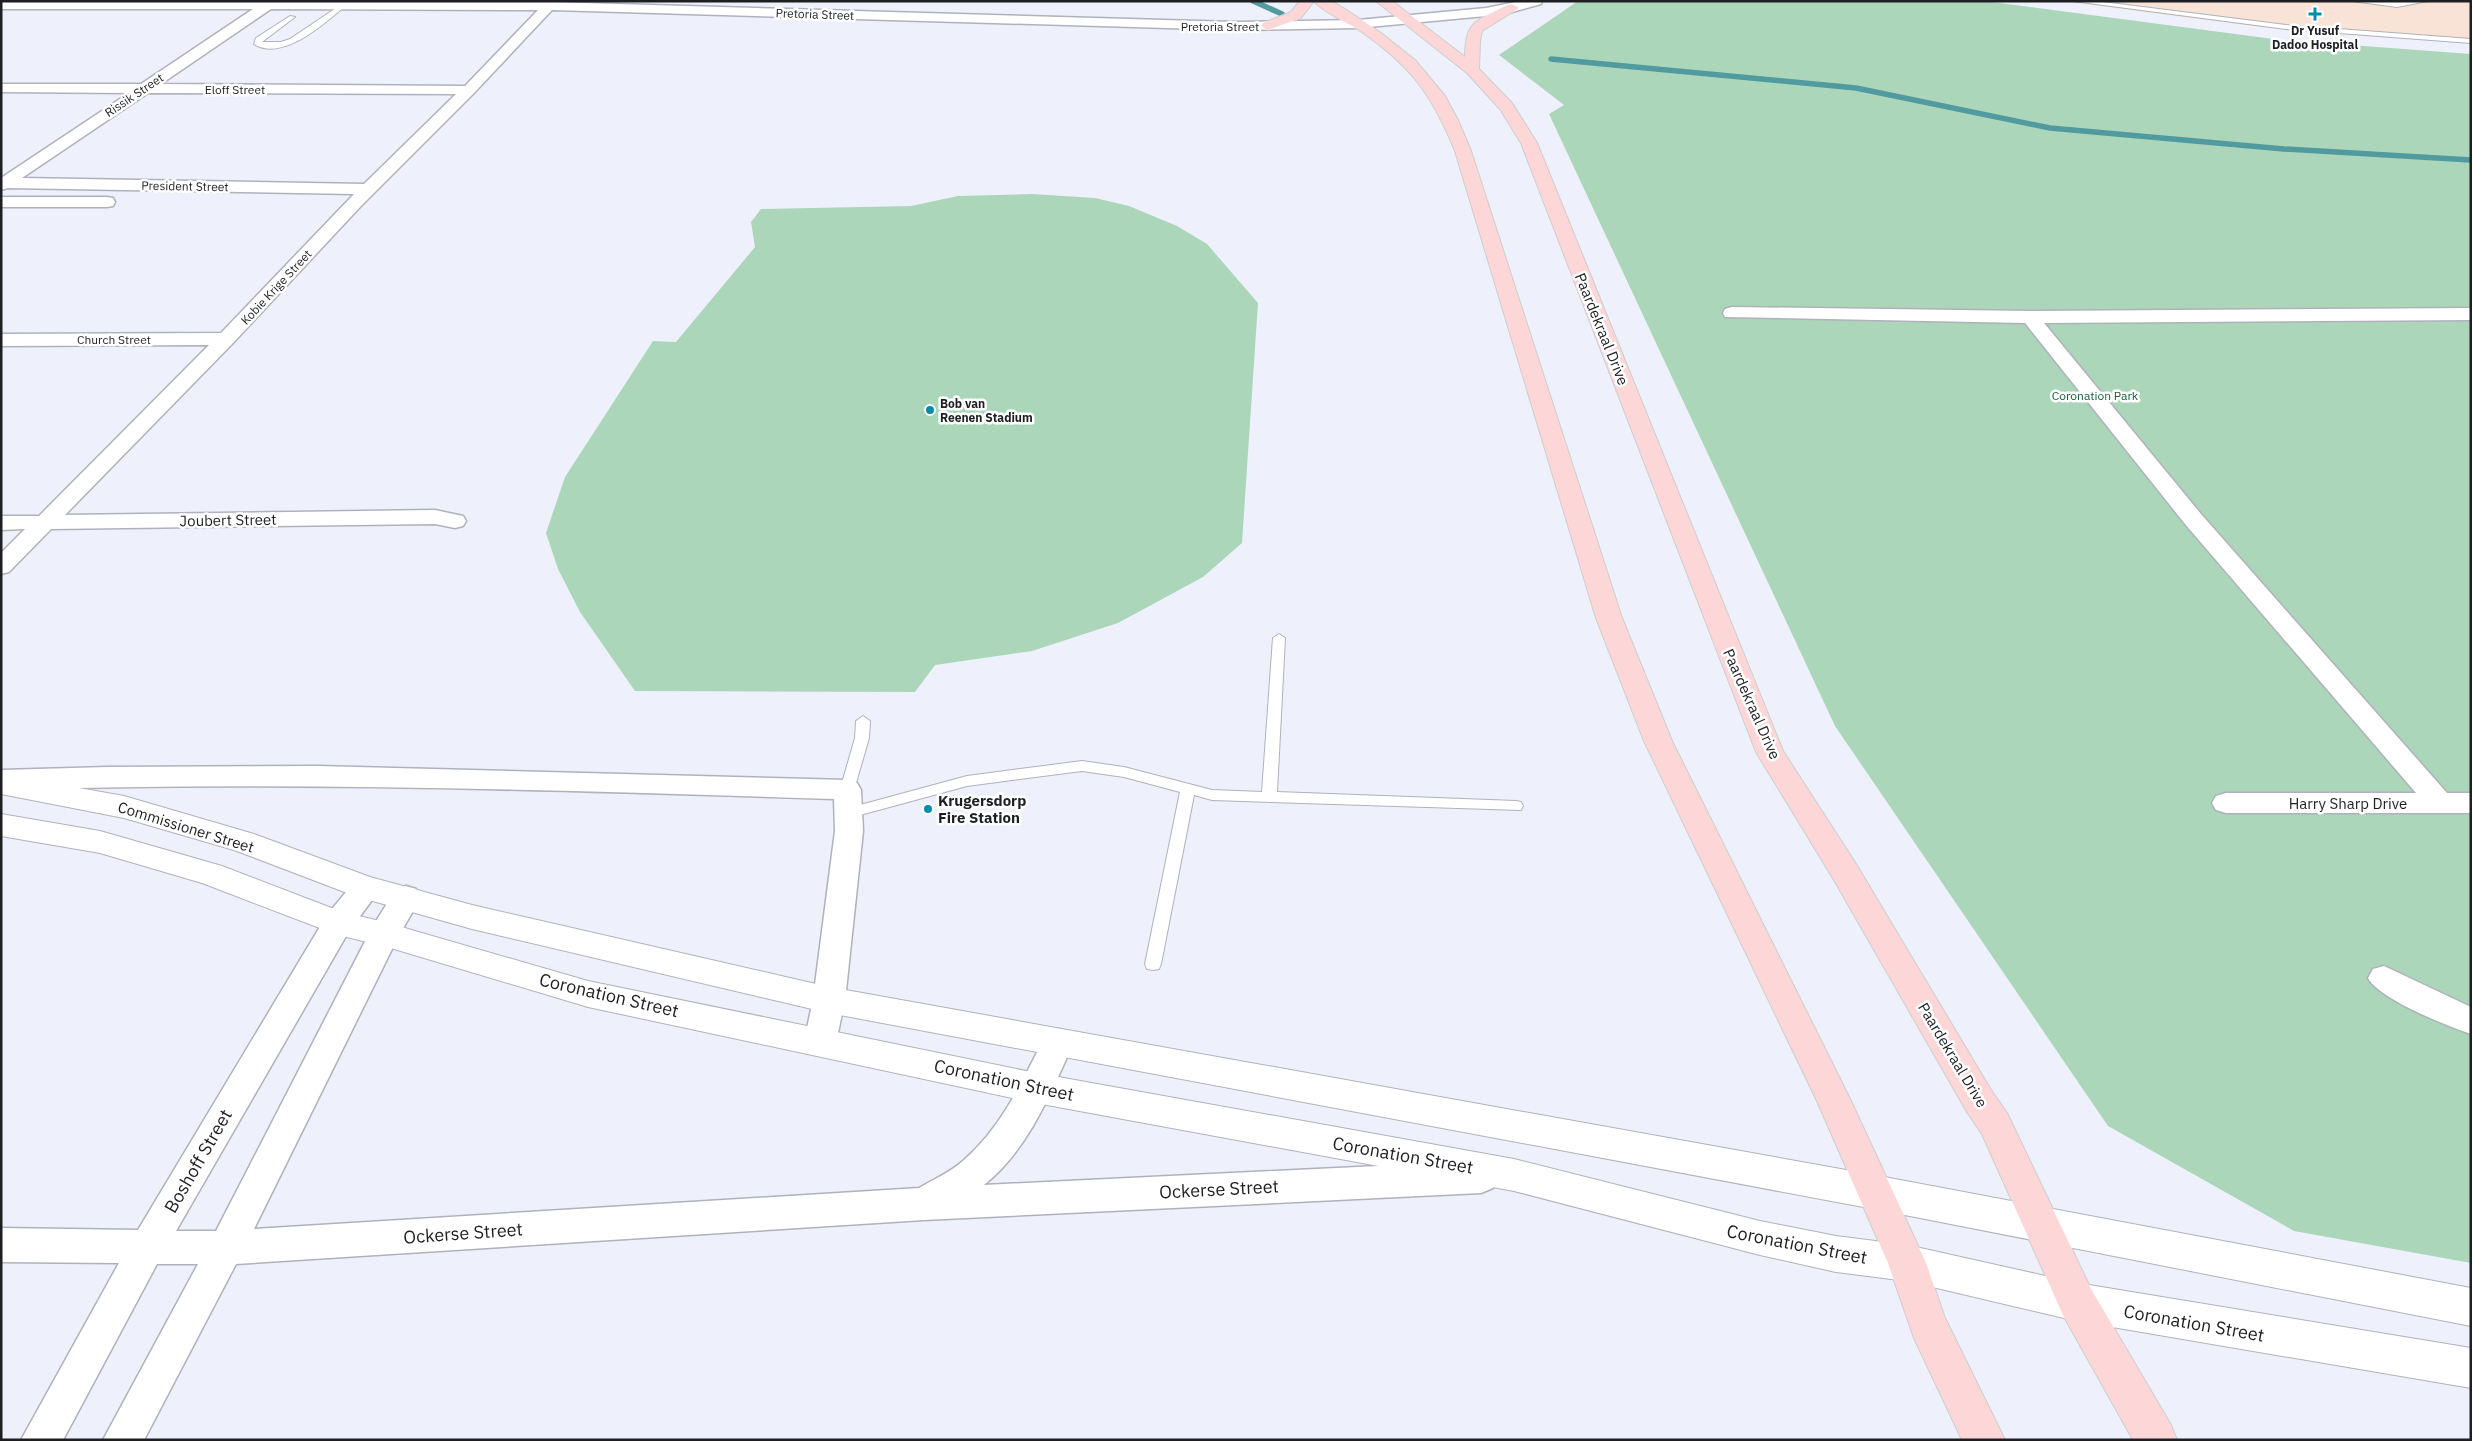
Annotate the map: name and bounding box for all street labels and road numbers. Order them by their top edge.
street label: Pretoria Street [775,5,855,23]
street label: Pretoria Street [1181,19,1259,34]
street label: Rissik Street [102,70,166,120]
street label: Eloff Street [205,82,265,97]
street label: President Street [141,178,229,194]
street label: Kobie Krige Street [237,246,315,328]
street label: Paardekraal Drive [1571,270,1633,388]
street label: Church Street [77,332,151,347]
street label: Joubert Street [179,510,277,530]
street label: Paardekraal Drive [1719,646,1785,762]
street label: Harry Sharp Drive [2289,794,2407,813]
street label: Commissioner Street [116,797,256,857]
street label: Coronation Street [537,968,681,1022]
street label: Paardekraal Drive [1914,999,1992,1111]
street label: Coronation Street [932,1054,1076,1106]
street label: Boshoff Street [159,1105,237,1217]
street label: Coronation Street [1331,1131,1475,1179]
street label: Ockerse Street [1159,1174,1279,1204]
street label: Ockerse Street [402,1217,524,1249]
street label: Coronation Street [1725,1219,1869,1269]
street label: Coronation Street [2122,1299,2266,1347]

